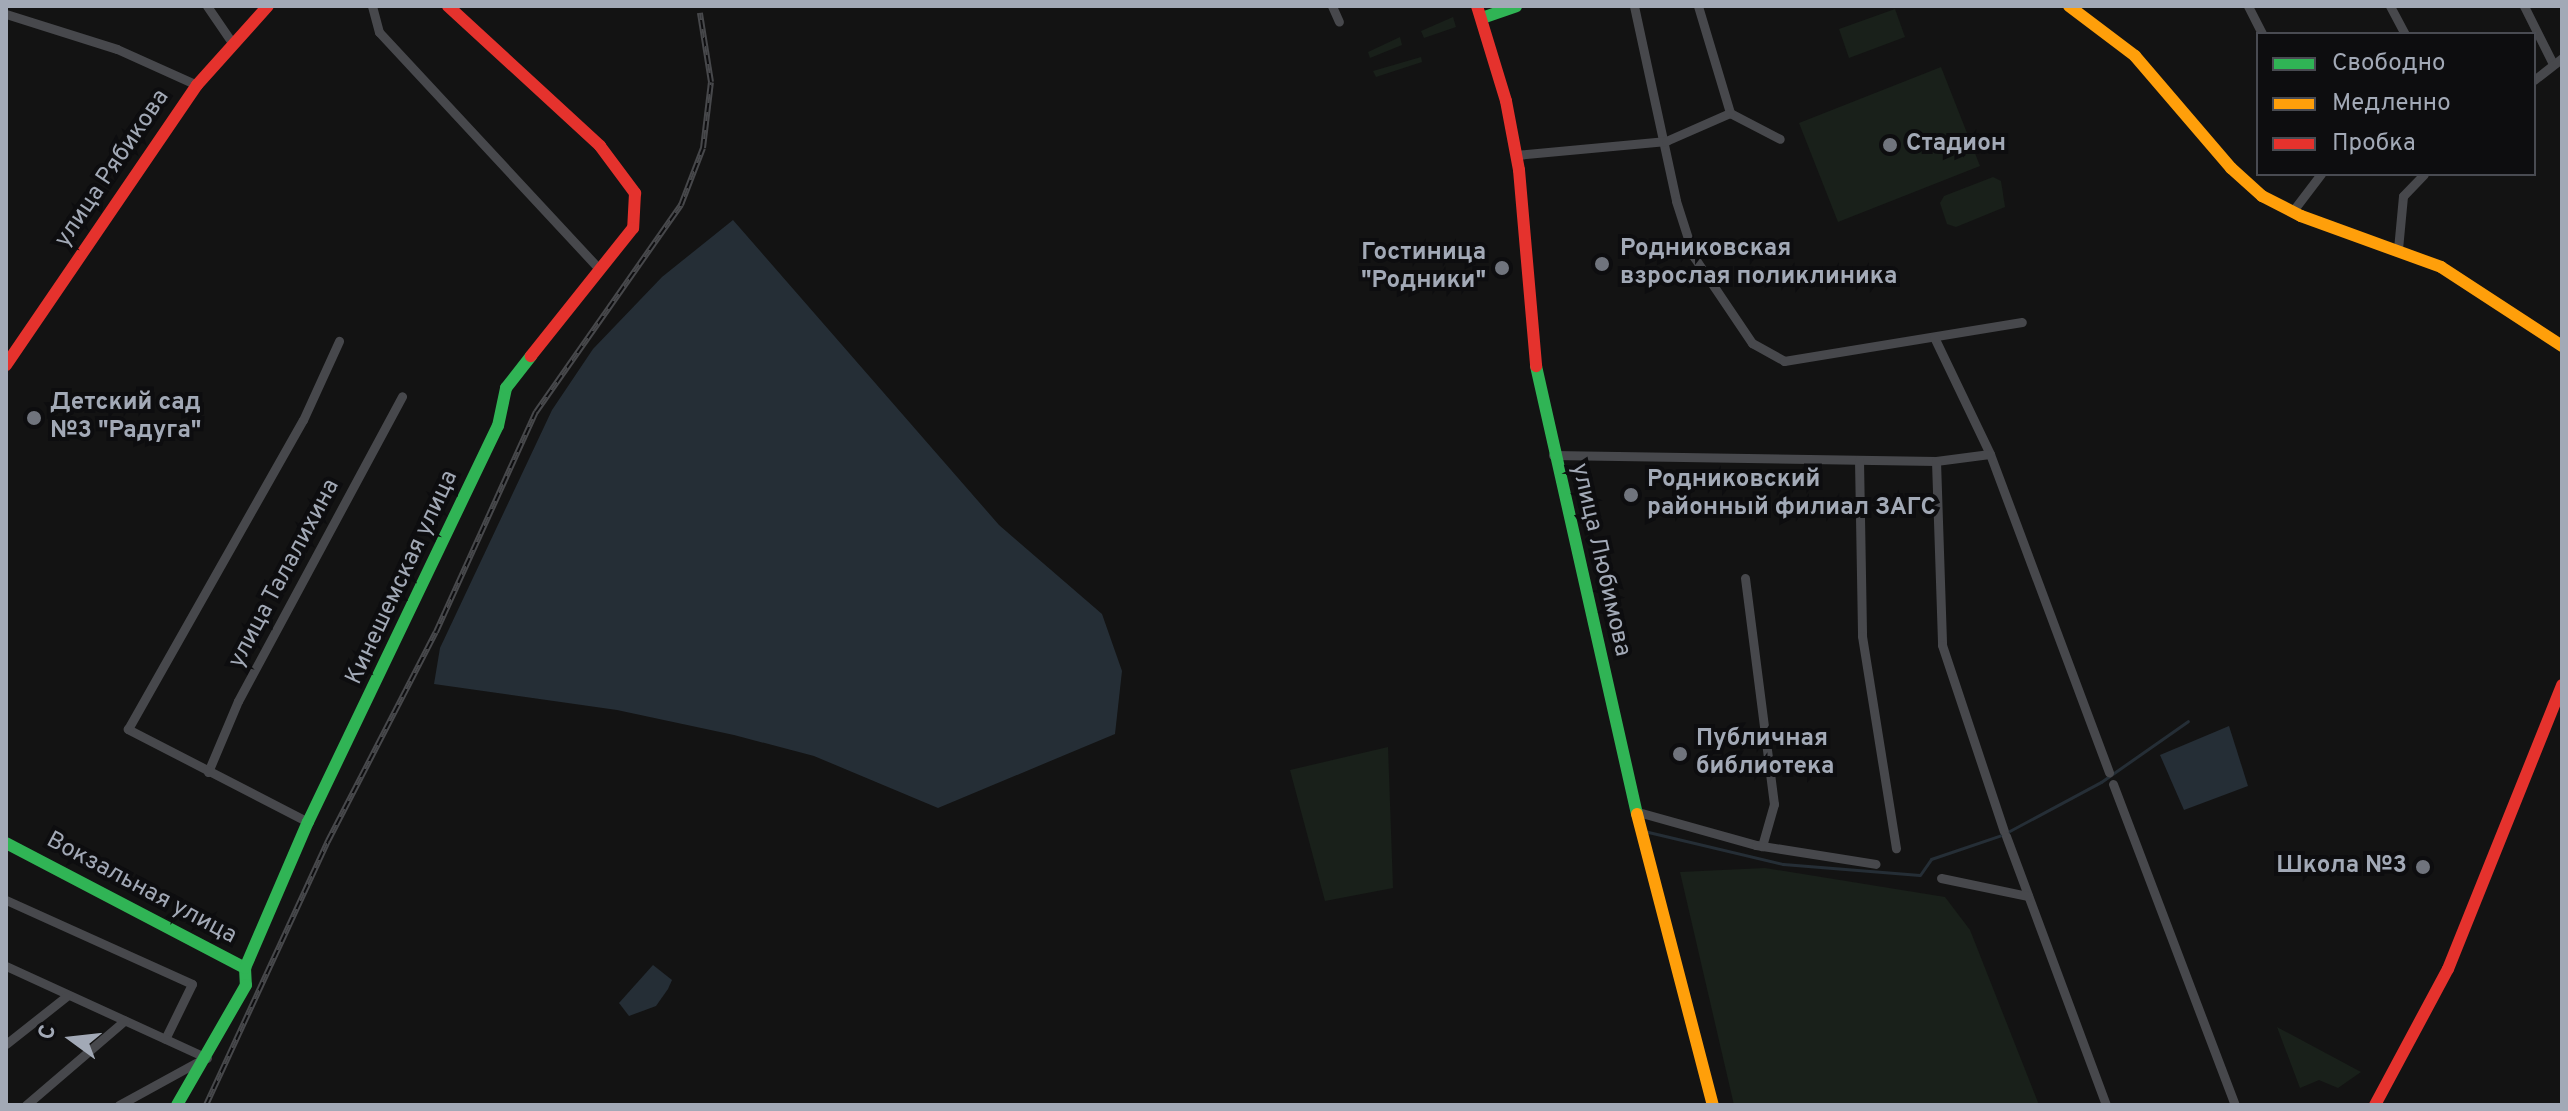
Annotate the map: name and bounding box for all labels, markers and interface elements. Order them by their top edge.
legend [2256,32,2536,176]
text: Свободно [2332,49,2445,79]
street label: улица Рябикова [50,85,176,253]
text: Медленно [2332,89,2451,119]
text: Пробка [2332,129,2416,159]
place label: Стадион [1906,131,2006,159]
marker: Стадион [1881,136,1899,154]
place label: Родниковская взрослая поликлиника [1620,236,1897,292]
place label: Гостиница "Родники" [1361,240,1486,296]
marker: Родниковская взрослая поликлиника [1591,253,1613,275]
marker: Гостиница "Родники" [1493,259,1511,277]
place label: Детский сад №3 "Радуга" [50,390,201,446]
marker: Детский сад №3 "Радуга" [25,409,43,427]
street label: улица Любимова [1564,461,1636,659]
street label: Кинешемская улица [341,466,465,690]
place label: Родниковский районный филиал ЗАГС [1647,467,1936,523]
street label: улица Талалихина [223,474,347,674]
marker: Родниковский районный филиал ЗАГС [1622,486,1640,504]
place label: Публичная библиотека [1696,726,1834,782]
marker: Публичная библиотека [1671,745,1689,763]
street label: Вокзальная улица [41,827,241,951]
place label: Школа №3 [2276,853,2407,881]
marker: Школа №3 [2414,858,2432,876]
north arrow [32,999,112,1079]
text: С [33,1022,63,1043]

